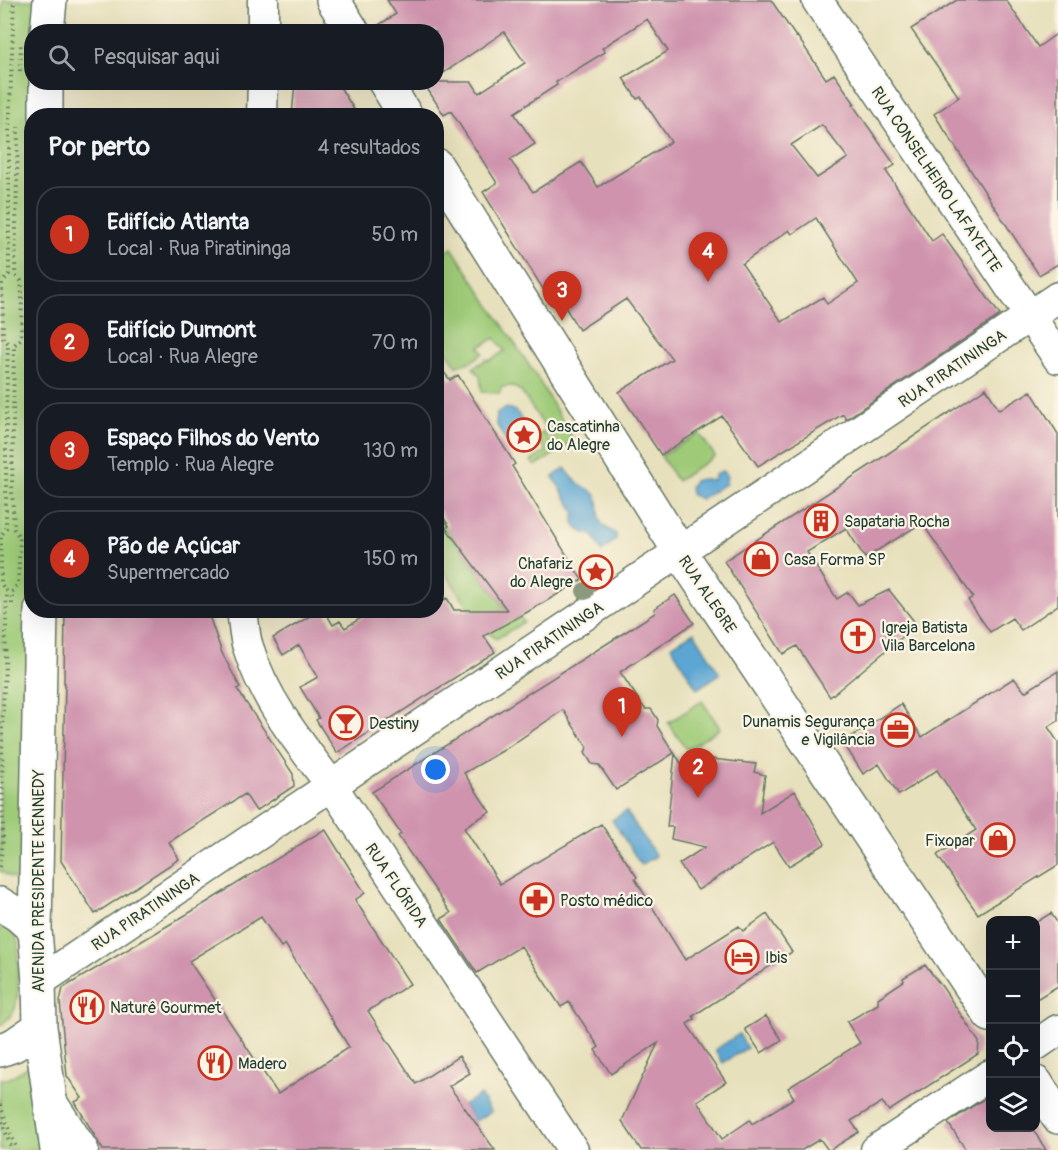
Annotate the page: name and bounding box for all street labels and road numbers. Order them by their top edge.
street label: RUA CONSELHEIRO LAFAYETTE [866,83,1006,276]
street label: RUA PIRATININGA [895,325,1010,412]
street label: RUA ALEGRE [674,552,741,637]
street label: RUA PIRATININGA [492,597,607,684]
street label: AVENIDA PRESIDENTE KENNEDY [29,769,49,993]
street label: RUA FLÓRIDA [361,839,433,932]
street label: RUA PIRATININGA [88,868,203,955]

